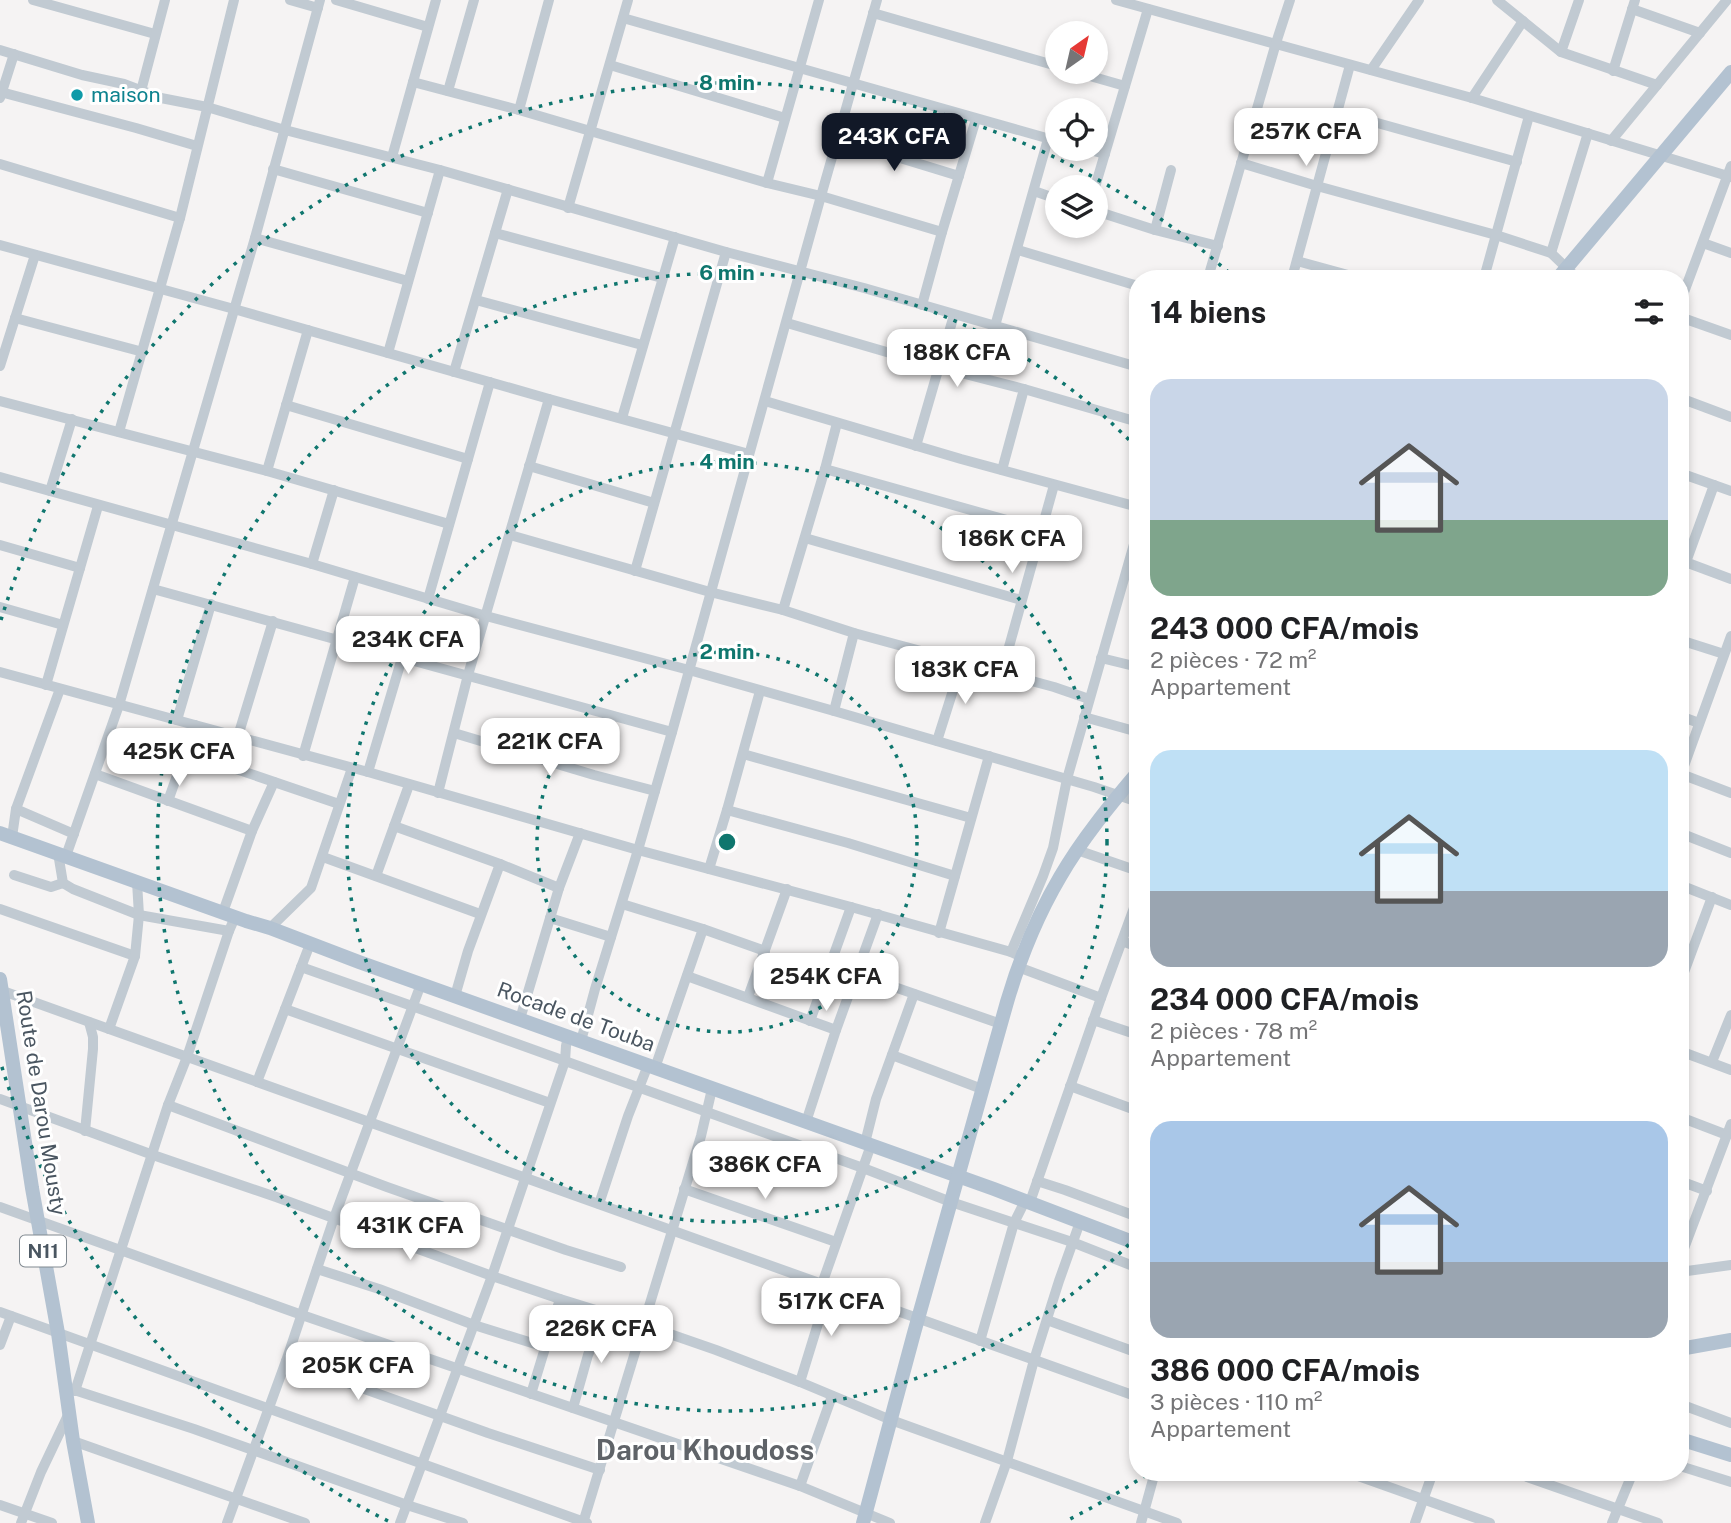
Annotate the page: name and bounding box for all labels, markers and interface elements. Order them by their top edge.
north arrow [1045,21,1108,84]
map controls [1045,21,1108,238]
text: 8 min [699,70,755,95]
place label: maison [91,82,161,107]
marker: maison [69,87,85,103]
button: locate [1045,98,1108,161]
pin: 257K CFA [1234,108,1378,168]
pin: 243K CFA [822,114,966,173]
text: 257K CFA [1250,117,1362,144]
text: 243K CFA [838,122,950,149]
button: layers [1045,175,1108,238]
text: 6 min [699,260,755,285]
icon: filters [1630,293,1668,331]
text: 14 biens [1150,294,1266,330]
pin: 188K CFA [885,330,1029,389]
text: 188K CFA [903,338,1011,365]
icon: home [1346,425,1472,551]
text: 4 min [699,449,755,474]
pin: 186K CFA [940,516,1084,575]
text: 186K CFA [958,524,1066,551]
text: 243 000 CFA/mois [1150,610,1419,646]
pin: 234K CFA [336,616,480,676]
text: 234K CFA [352,625,464,652]
text: 2 min [699,639,755,664]
pin: 183K CFA [893,646,1037,706]
text: 2 pièces · 72 m² [1150,646,1317,673]
text: 183K CFA [911,655,1019,682]
text: Appartement [1150,673,1291,700]
pin: 221K CFA [478,718,622,778]
text: 221K CFA [497,727,603,754]
pin: 425K CFA [107,728,251,788]
text: 425K CFA [123,737,235,764]
icon: home [1346,796,1472,922]
centre of rings [715,830,739,854]
pin: 254K CFA [754,954,898,1013]
text: 254K CFA [770,962,882,989]
street label: Rocade de Touba [494,976,659,1057]
text: 234 000 CFA/mois [1150,981,1419,1017]
street label: Route de Darou Mousty [11,989,72,1217]
text: 2 pièces · 78 m² [1150,1017,1317,1044]
text: Appartement [1150,1044,1291,1071]
pin: 386K CFA [693,1142,837,1201]
text: 386K CFA [708,1150,822,1177]
icon: home [1346,1167,1472,1293]
pin: 431K CFA [338,1202,482,1262]
text: 431K CFA [356,1211,464,1238]
road number: N11 [20,1236,66,1266]
pin: 517K CFA [759,1278,903,1338]
text: 517K CFA [777,1287,885,1314]
pin: 226K CFA [529,1306,673,1365]
text: 226K CFA [545,1314,657,1341]
pin: 205K CFA [286,1342,430,1402]
text: 205K CFA [302,1351,414,1378]
text: 386 000 CFA/mois [1150,1352,1420,1388]
text: 3 pièces · 110 m² [1150,1388,1322,1415]
text: Appartement [1150,1415,1291,1442]
district label: Darou Khoudoss [596,1433,814,1466]

